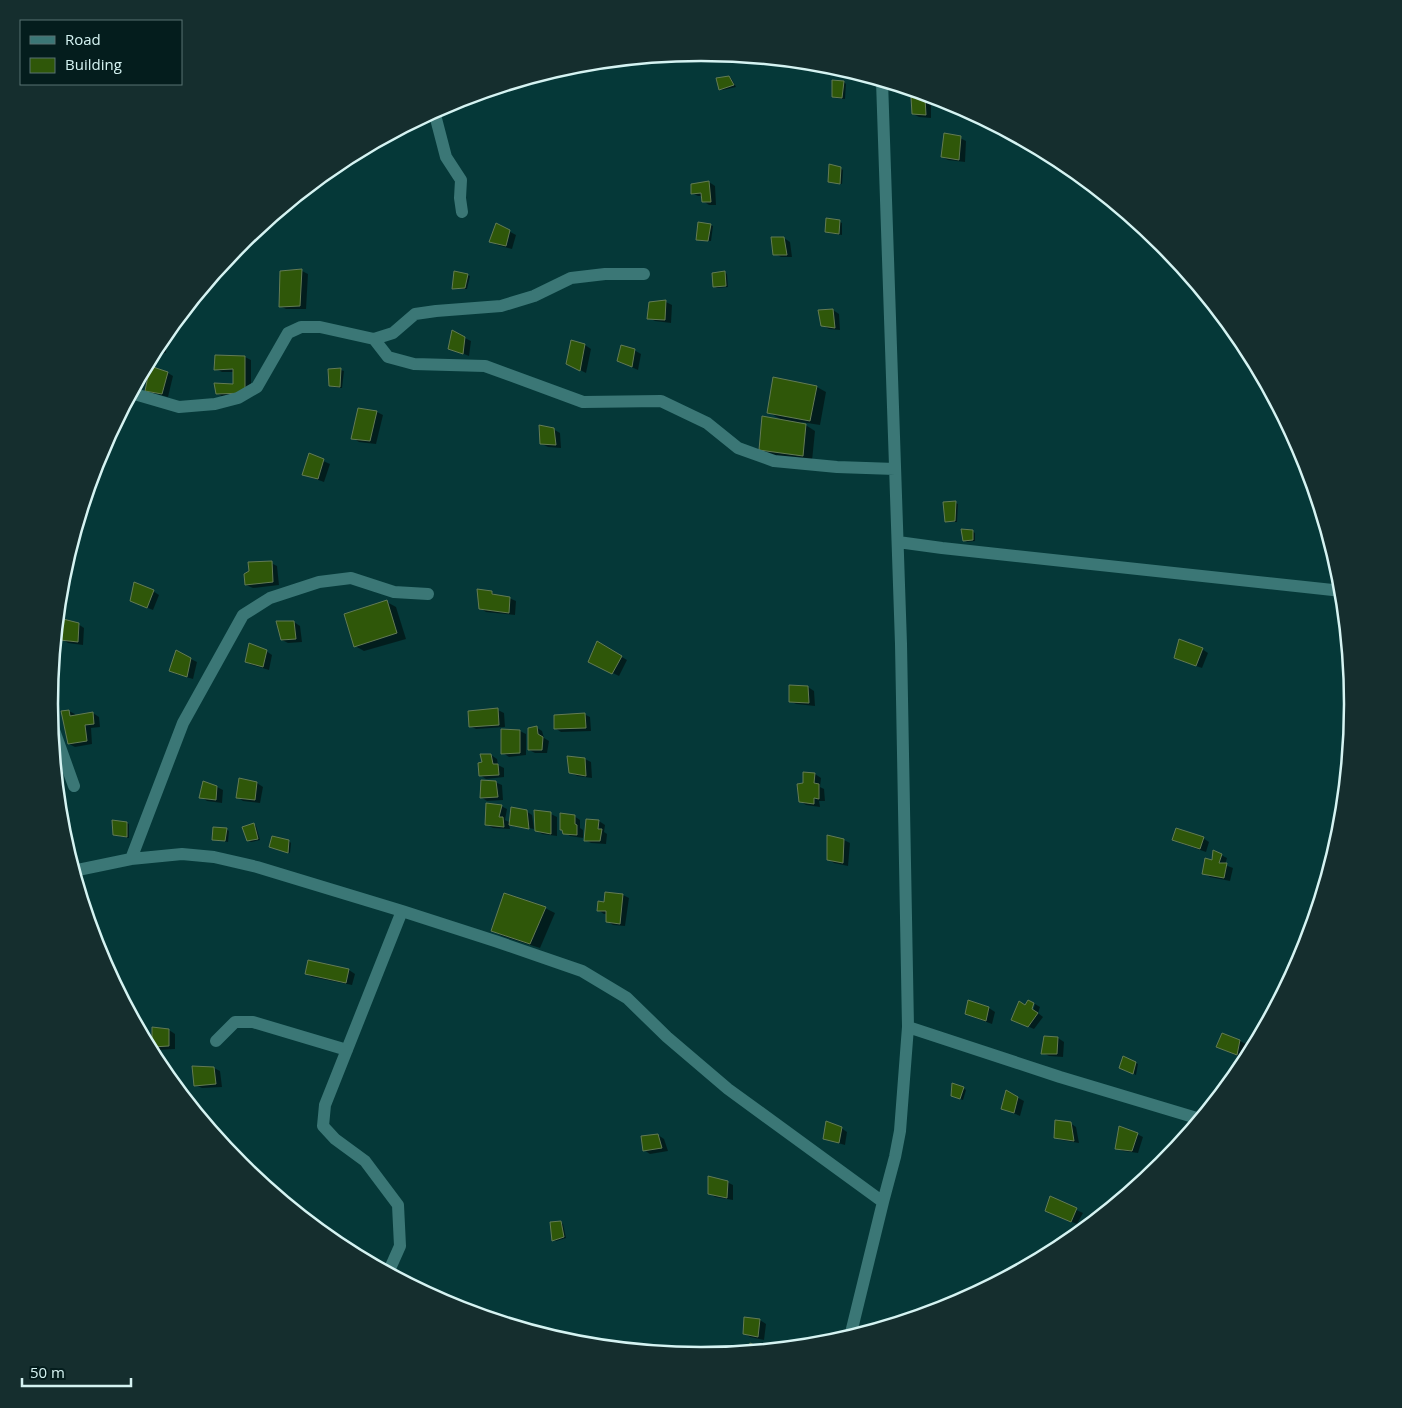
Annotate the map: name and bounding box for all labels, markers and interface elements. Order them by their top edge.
legend [20,20,182,85]
text: Road [65,29,101,49]
text: Building [65,54,122,74]
scale bar [22,1356,131,1388]
text: 50 m [30,1362,65,1382]

